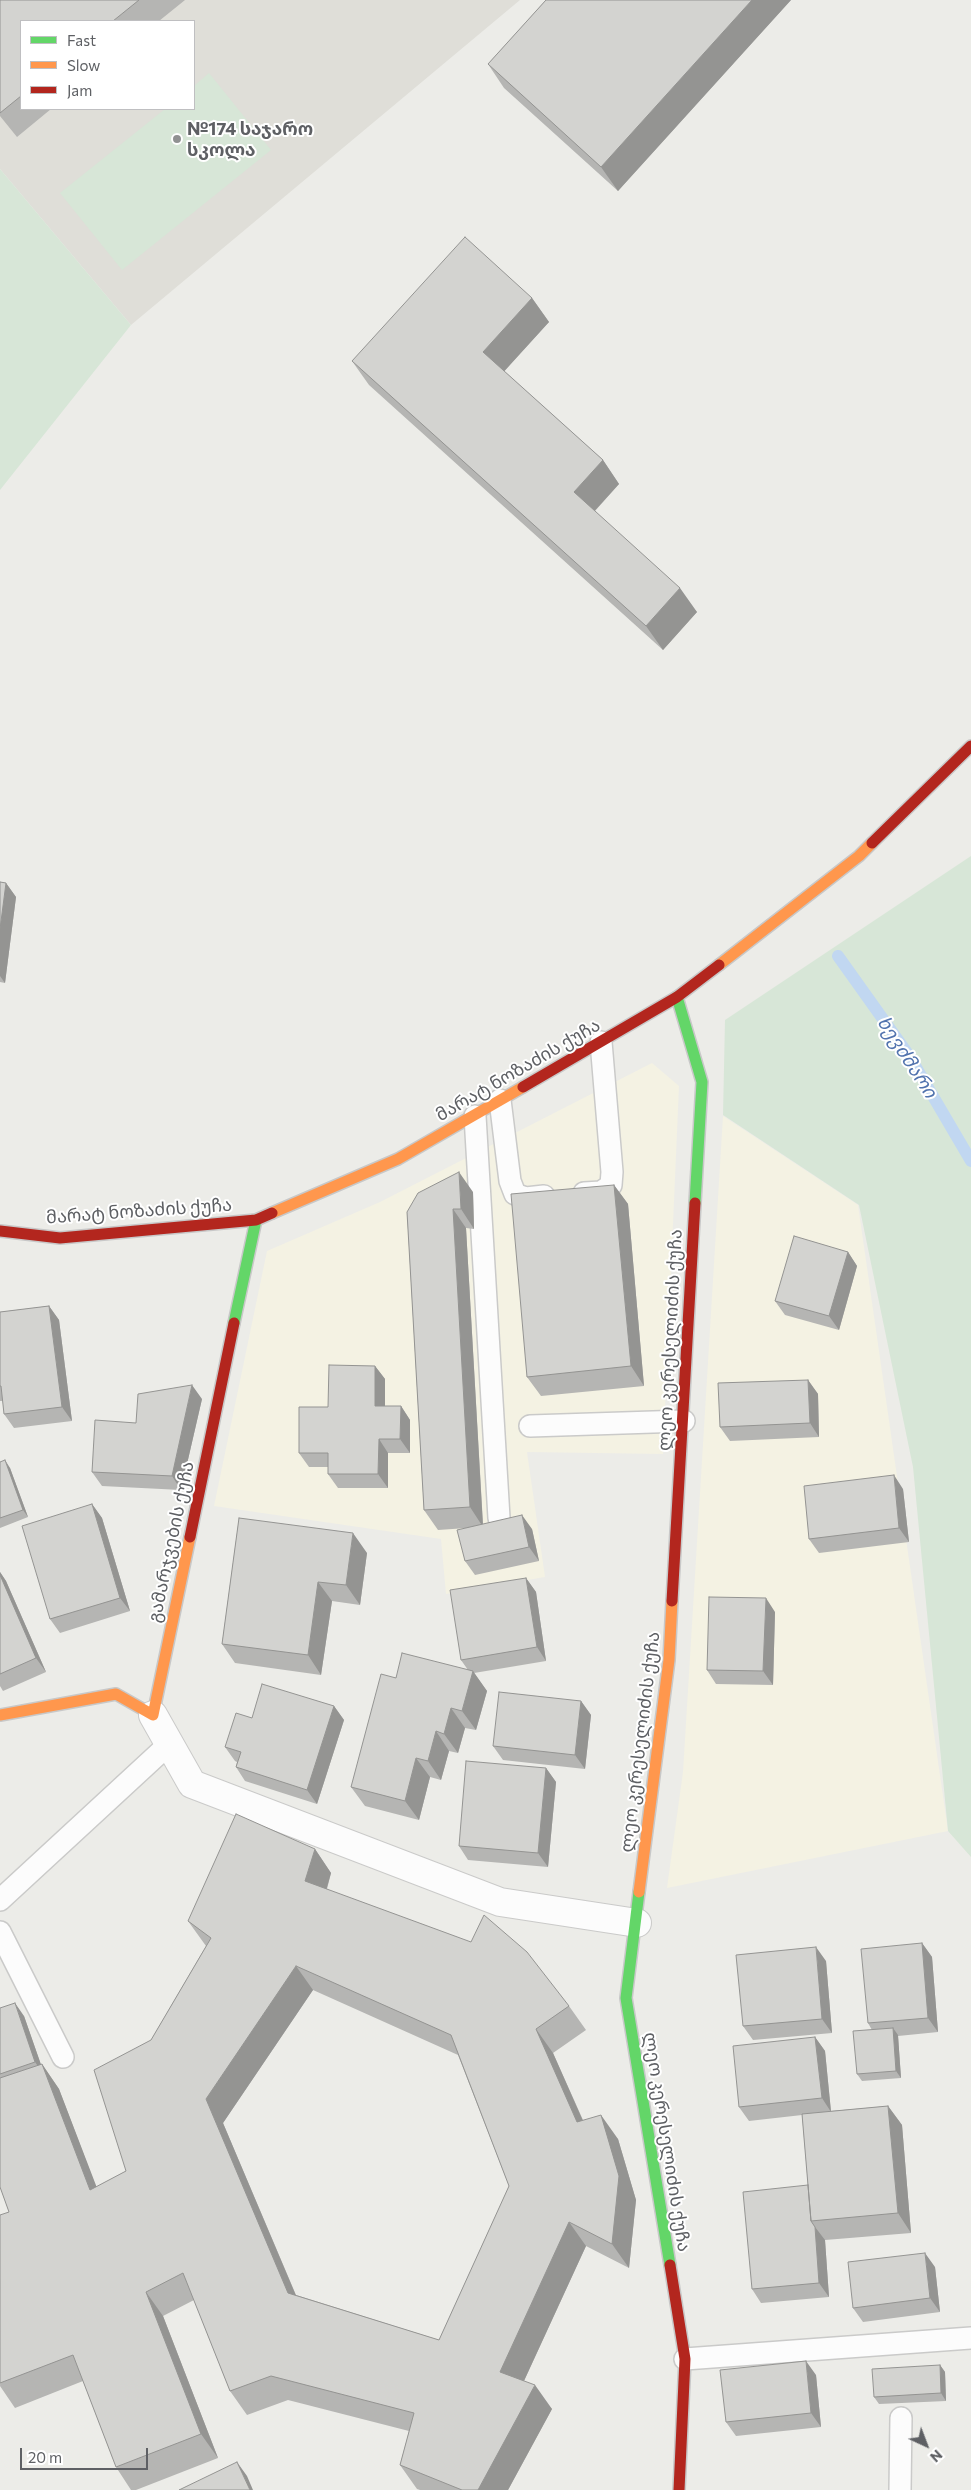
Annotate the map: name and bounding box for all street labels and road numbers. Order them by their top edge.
street label: მარატ ნოზაძის ქუჩა [432,1014,604,1126]
street label: მარატ ნოზაძის ქუჩა [45,1194,233,1228]
street label: ლეო კერესელიძის ქუჩა [653,1229,687,1451]
street label: გამარჯვების ქუჩა [143,1459,199,1625]
street label: ლეო კერესელიძის ქუჩა [616,1631,664,1853]
street label: ლეო კერესელიძის ქუჩა [639,2031,695,2253]

